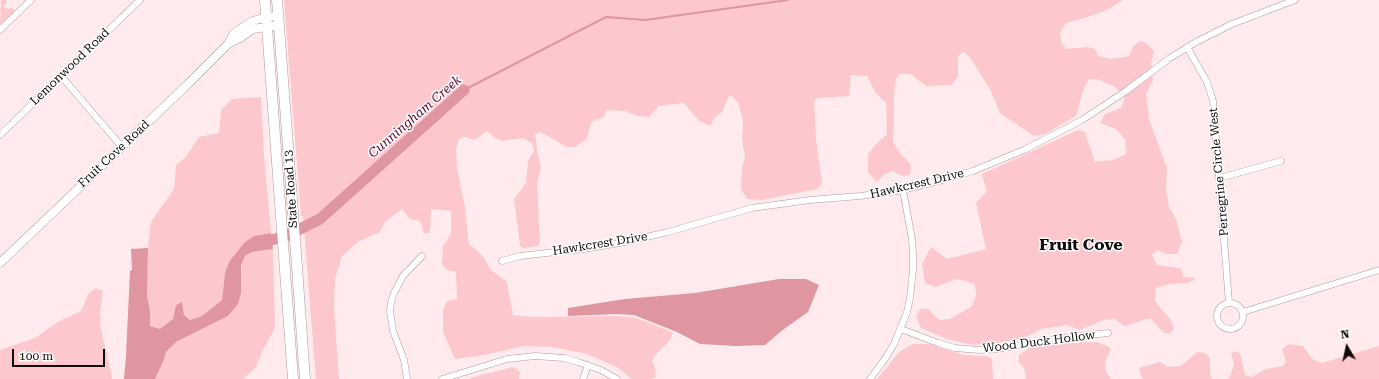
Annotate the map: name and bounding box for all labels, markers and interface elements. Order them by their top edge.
street label: Lemonwood Road [27,25,113,109]
water label: Cunningham Creek [365,72,465,162]
street label: Perregrine Circle West [1206,107,1232,237]
street label: Fruit Cove Road [75,117,153,191]
street label: State Road 13 [281,150,301,228]
street label: Hawkcrest Drive [869,166,965,202]
street label: Hawkcrest Drive [551,229,649,259]
district label: Fruit Cove [1039,235,1123,255]
north arrow [1327,327,1367,367]
street label: Wood Duck Hollow [982,328,1096,356]
text: N [1340,328,1350,342]
scale bar [14,341,107,367]
text: 100 m [19,349,53,363]

